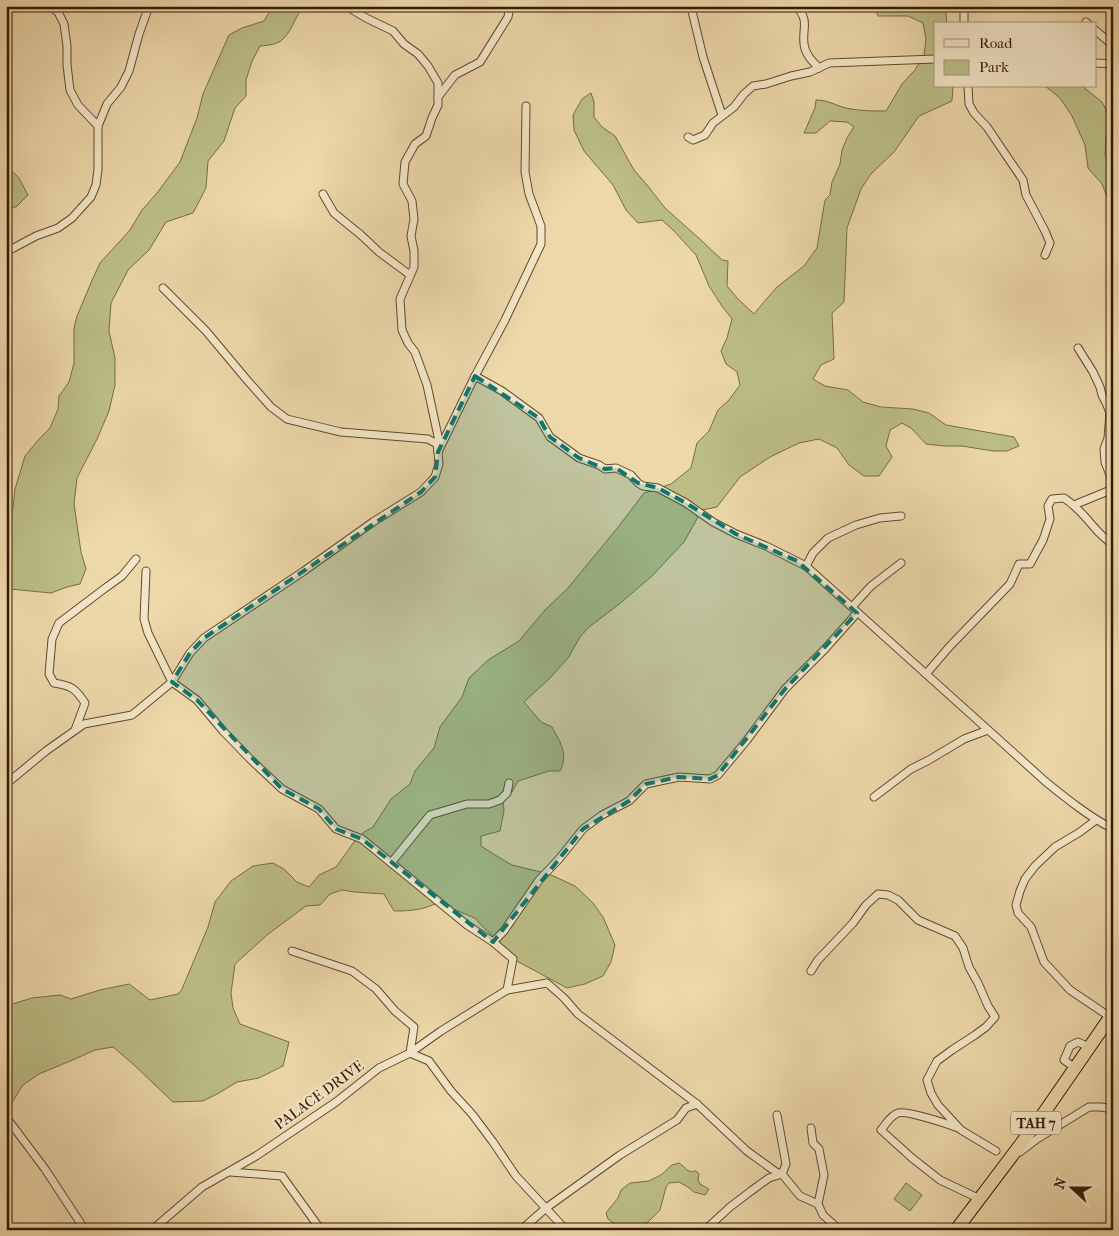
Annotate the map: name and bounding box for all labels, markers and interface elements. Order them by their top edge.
legend [934,22,1096,88]
text: Road [979,34,1013,52]
text: Park [979,58,1009,76]
street label: PALACE DRIVE [271,1056,367,1134]
road number: TAH 7 [1011,1112,1061,1134]
north arrow [1046,1164,1096,1214]
text: N [1050,1175,1070,1192]

